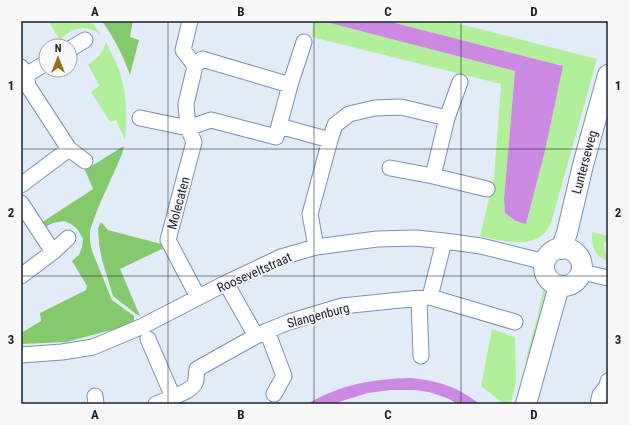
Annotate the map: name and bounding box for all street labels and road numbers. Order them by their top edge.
street label: Lunterseweg [569,129,600,196]
street label: Molecaten [164,175,193,231]
street label: Rooseveltstraat [215,249,294,296]
street label: Slangenburg [285,300,351,331]

